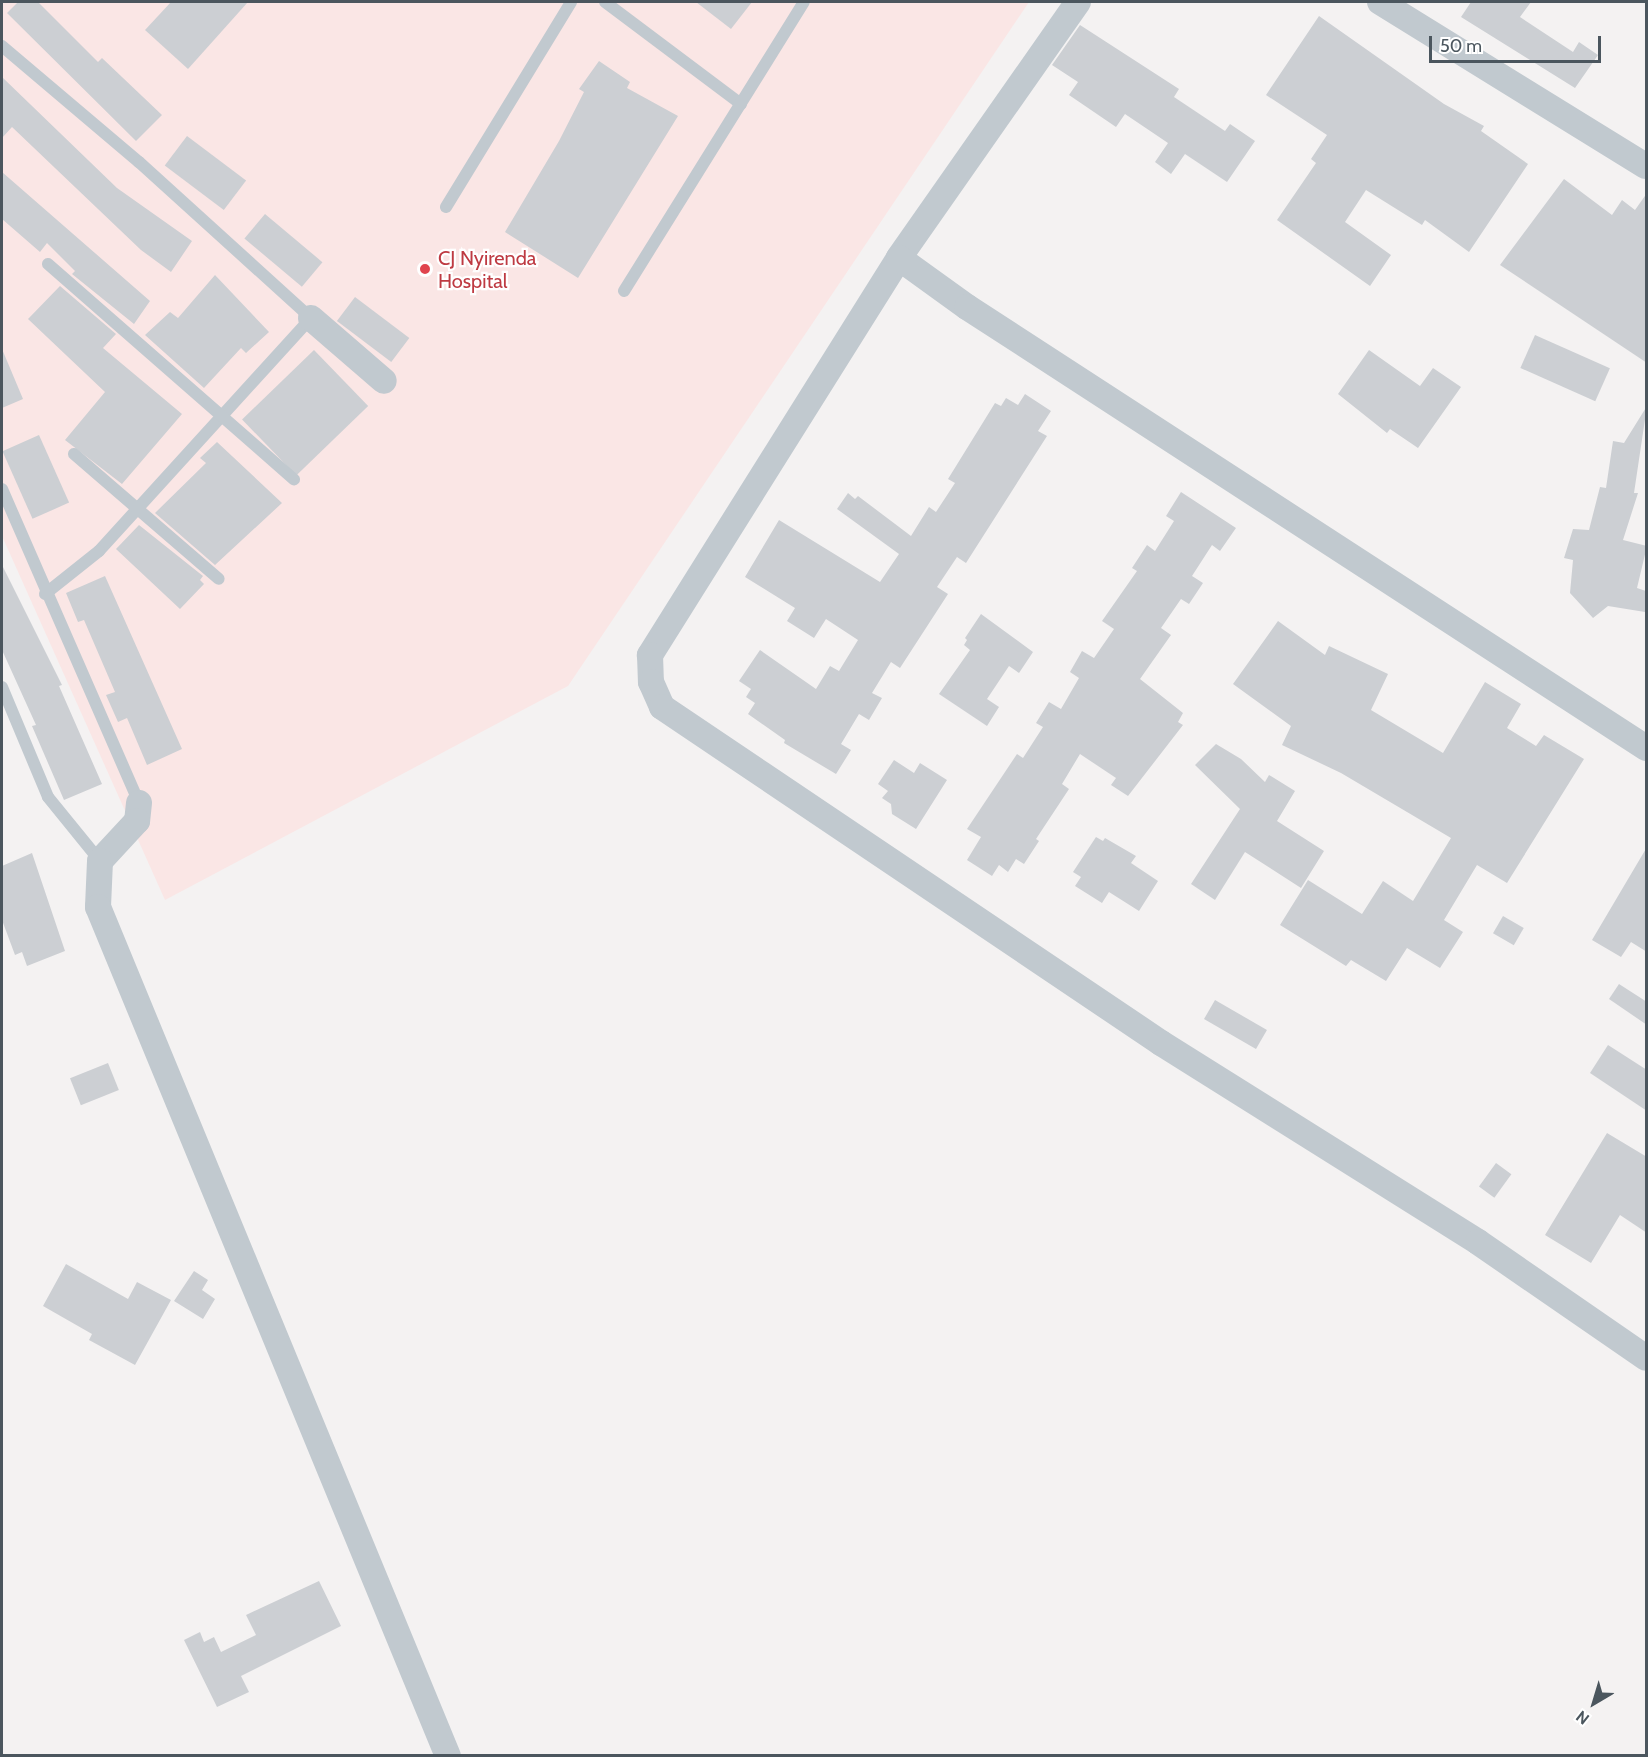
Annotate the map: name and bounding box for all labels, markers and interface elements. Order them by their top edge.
scale bar [1432,24,1604,62]
text: 50 m [1440,35,1482,57]
place label: CJ Nyirenda Hospital [438,246,536,293]
marker: CJ Nyirenda Hospital [416,260,434,278]
north arrow [1564,1673,1624,1733]
text: N [1572,1707,1593,1729]

